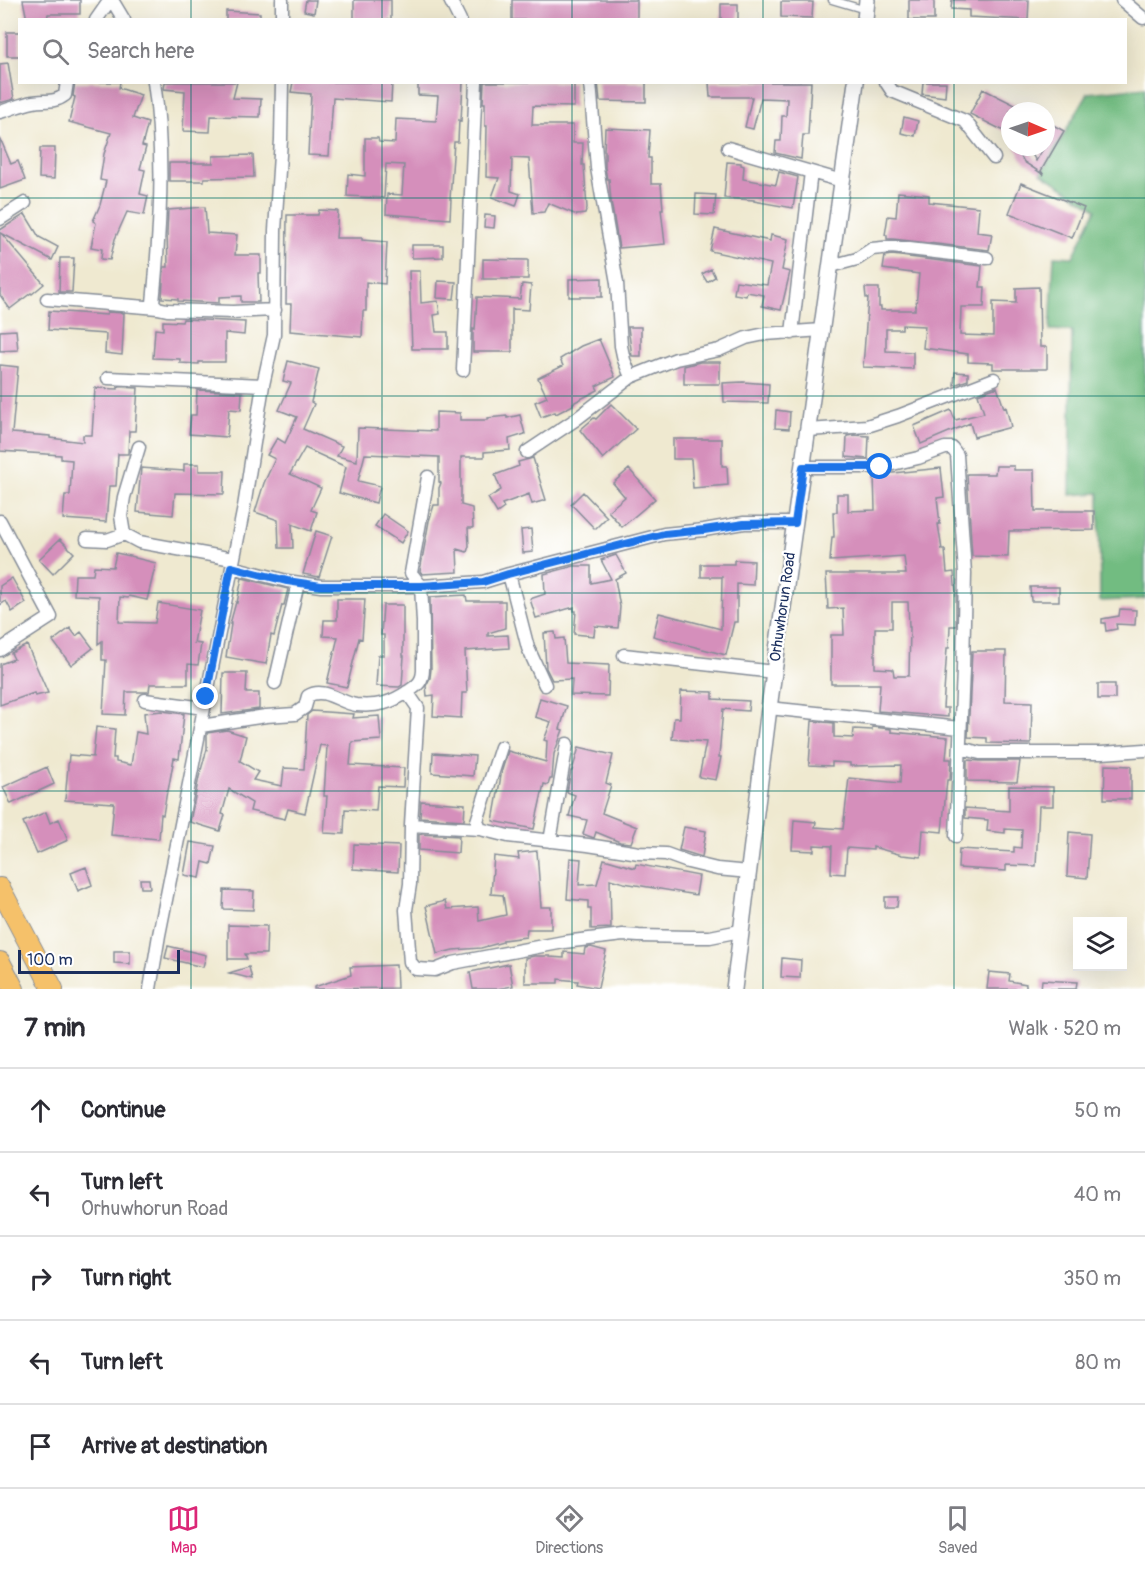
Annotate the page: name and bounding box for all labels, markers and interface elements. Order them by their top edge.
search box [18,18,1127,84]
icon: search [39,35,72,68]
text: Search here [87,37,194,65]
north arrow [1001,102,1055,156]
route start [866,453,892,479]
street label: Orhuwhorun Road [766,551,800,663]
route end [192,683,218,709]
map controls [1073,917,1127,971]
button: layers [1073,917,1127,971]
scale bar [18,947,180,974]
text: 100 m [27,950,73,970]
text: 7 min [24,1012,86,1044]
text: Walk · 520 m [1009,1016,1121,1041]
icon: ahead [24,1094,57,1127]
text: Continue [81,1096,165,1124]
text: 50 m [1074,1098,1121,1123]
text: Turn left [81,1168,163,1196]
icon: left [24,1178,57,1211]
text: 40 m [1074,1182,1121,1207]
text: Orhuwhorun Road [81,1196,228,1221]
icon: right [24,1262,57,1295]
text: Turn right [81,1264,171,1292]
text: 350 m [1063,1266,1121,1291]
icon: left [24,1346,57,1379]
text: Turn left [81,1348,163,1376]
text: 80 m [1075,1350,1121,1375]
icon: arrive [24,1430,57,1463]
text: Arrive at destination [81,1432,267,1460]
tab: Map [167,1502,200,1558]
tab: Directions [535,1502,603,1558]
tab: Saved [938,1502,978,1558]

